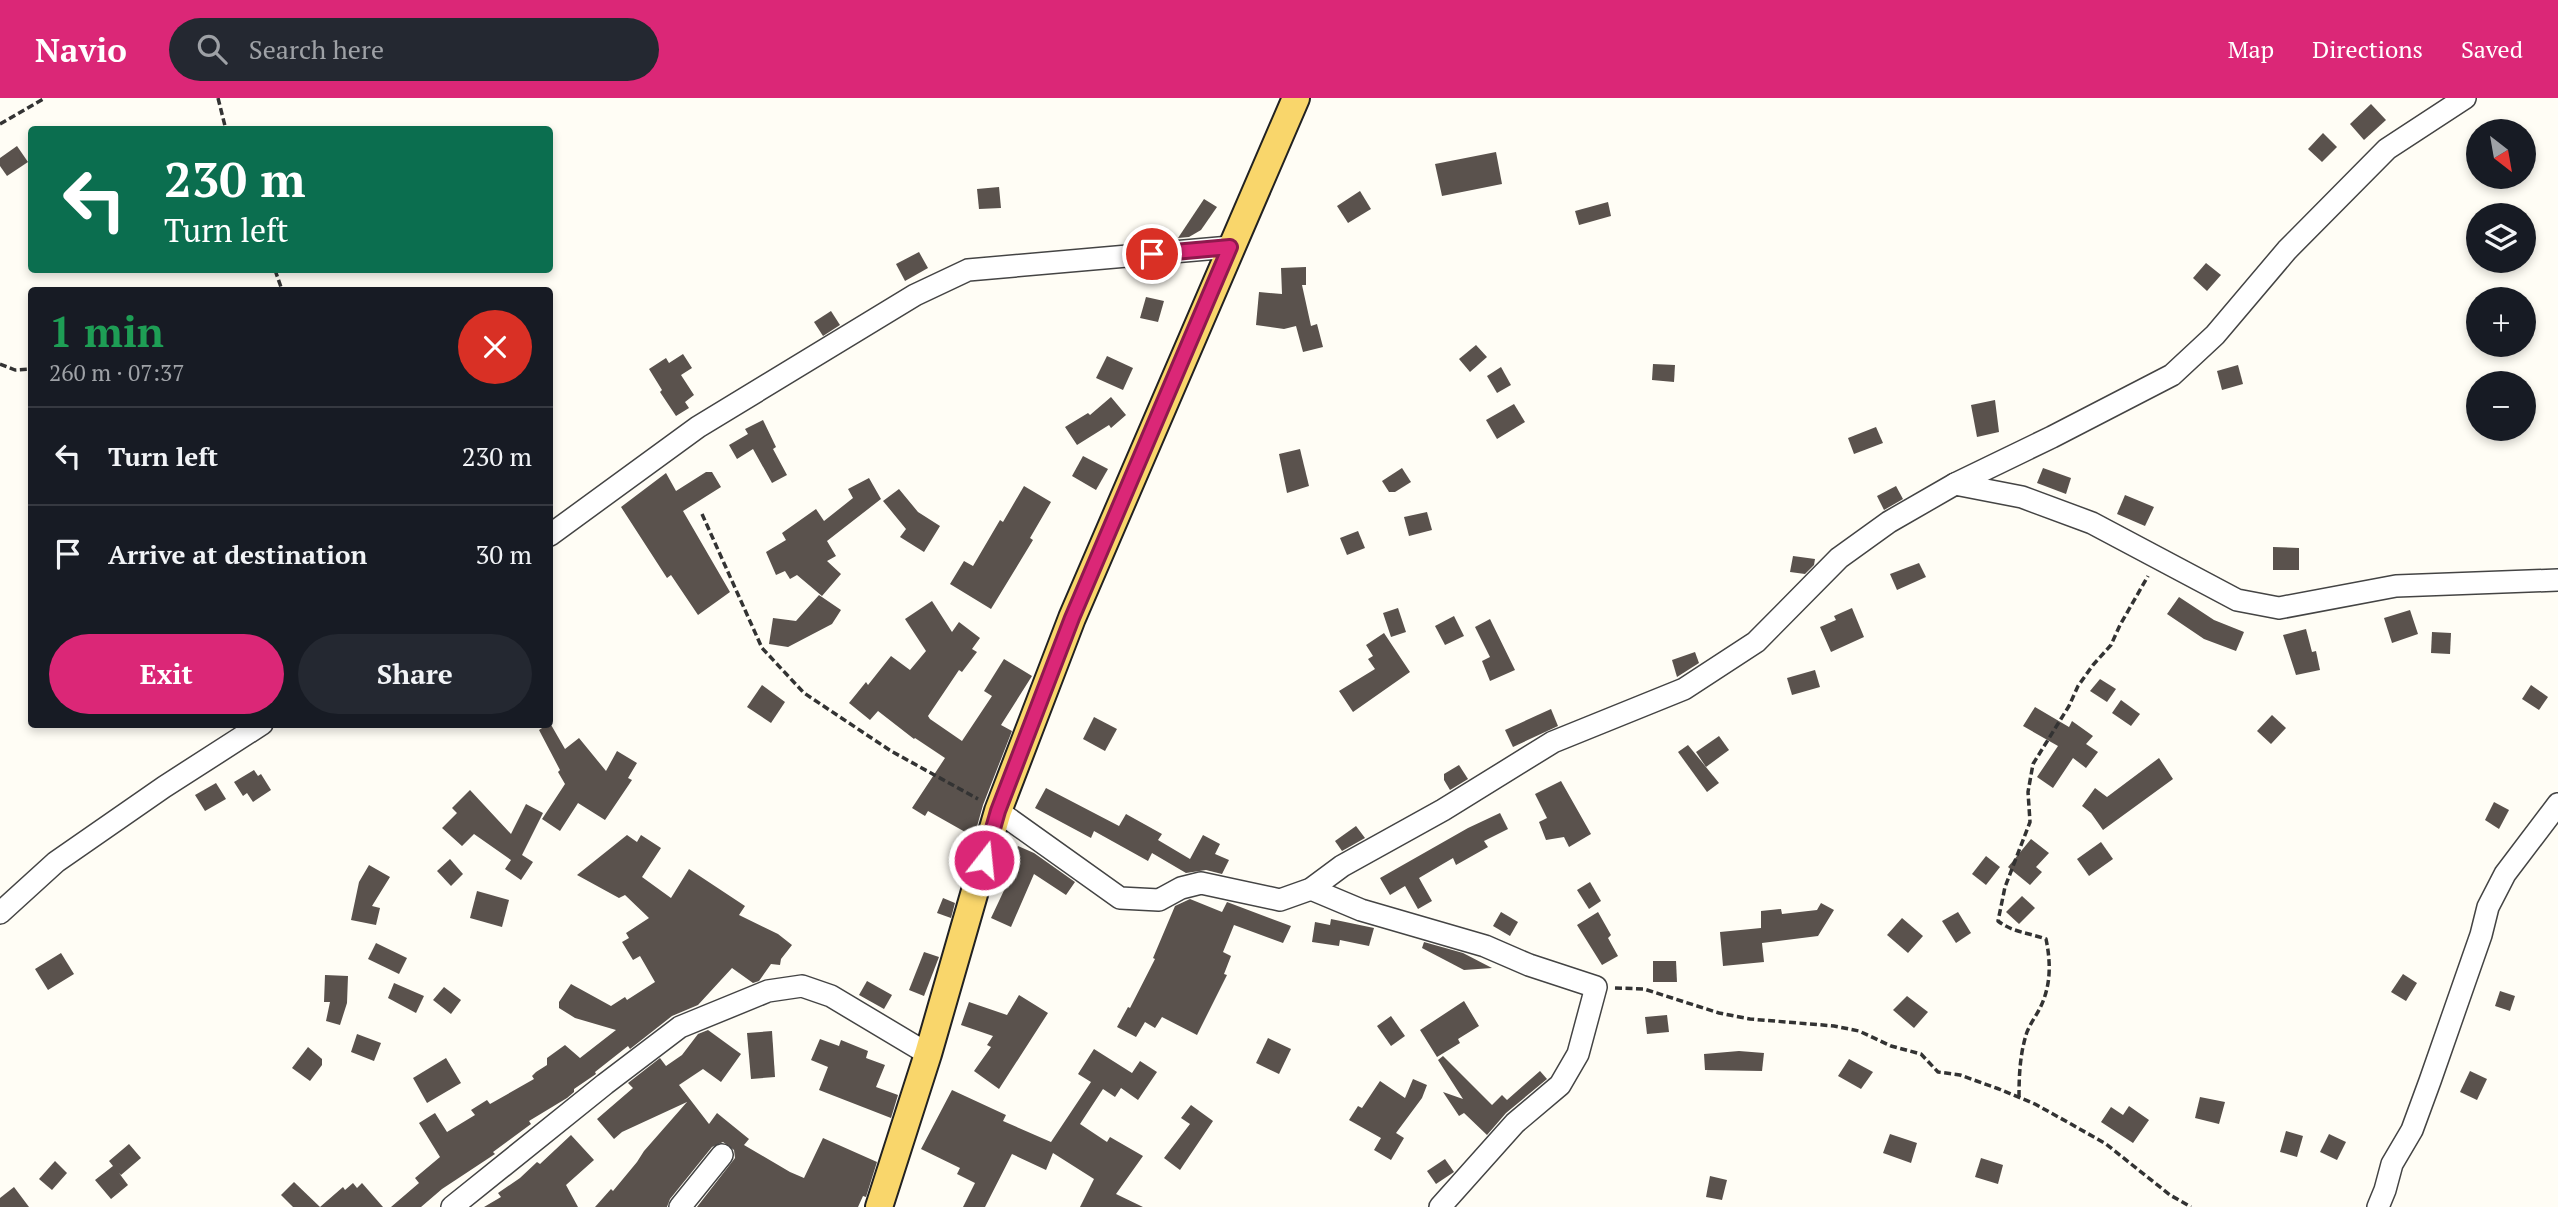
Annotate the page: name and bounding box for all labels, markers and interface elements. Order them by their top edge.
search box [169,18,659,81]
text: Navio [35,28,127,71]
icon: search [193,30,231,68]
text: Search here [249,32,384,66]
text: Map [2228,33,2274,65]
text: Directions [2312,33,2423,65]
text: Saved [2461,33,2523,65]
north arrow [2466,119,2536,189]
map controls [2466,119,2536,441]
text: 230 m [164,146,306,211]
icon: left [49,154,140,245]
button: layers [2466,203,2536,273]
text: Turn left [164,209,288,251]
pin [1122,224,1182,284]
icon: arrive [1133,235,1171,273]
button: + [2466,287,2536,357]
text: 1 min [49,303,164,359]
button: close [458,310,532,384]
text: 260 m · 07:37 [49,357,184,388]
button: − [2466,371,2536,441]
icon: left [49,437,87,475]
text: Turn left [108,439,218,473]
text: 230 m [462,439,532,473]
icon: arrive [49,535,87,573]
text: Arrive at destination [108,537,367,571]
text: 30 m [476,537,532,571]
button: Exit [49,634,284,714]
button: Share [298,634,532,714]
position arrow [947,823,1021,897]

